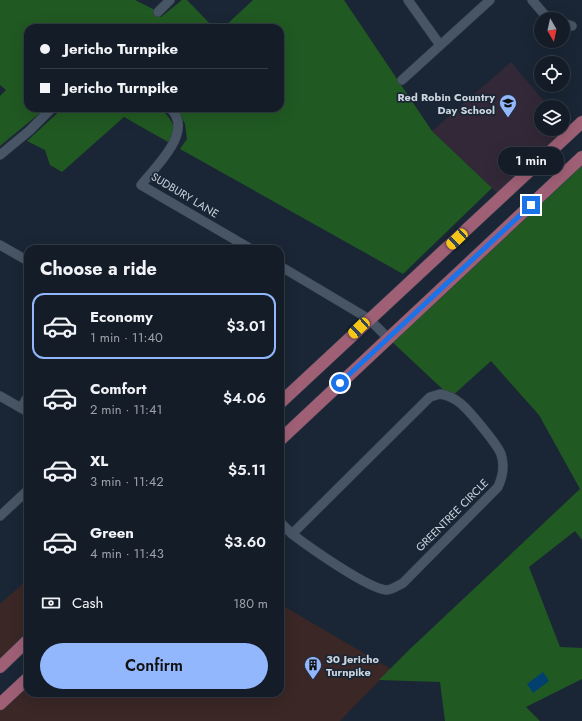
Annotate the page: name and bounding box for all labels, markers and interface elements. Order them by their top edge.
north arrow [534,12,570,48]
map controls [534,12,570,136]
text: Jericho Turnpike [64,38,178,60]
button: locate [534,56,570,92]
text: Jericho Turnpike [64,77,178,99]
place label: Red Robin Country Day School [398,89,495,118]
school or university icon: Red Robin Country Day School [498,93,518,118]
button: layers [534,100,570,136]
callout: 1 min [498,147,564,175]
text: 1 min [515,151,547,170]
street label: SUDBURY LANE [148,169,222,221]
route end [522,196,540,214]
car [444,226,470,252]
text: Choose a ride [40,256,157,282]
text: Economy [90,306,153,328]
icon: car [42,308,78,344]
text: $3.01 [226,315,266,337]
car [346,315,372,341]
text: 1 min · 11:40 [90,328,163,347]
route start [331,374,349,392]
text: Comfort [90,378,147,400]
icon: car [42,380,78,416]
text: $4.06 [223,387,266,409]
text: 2 min · 11:41 [90,400,162,419]
text: XL [90,450,108,472]
icon: car [42,452,78,488]
text: $5.11 [228,459,266,481]
text: 3 min · 11:42 [90,472,164,491]
street label: GREENTREE CIRCLE [412,475,492,555]
text: Green [90,522,134,544]
icon: car [42,524,78,560]
text: $3.60 [224,531,266,553]
text: 4 min · 11:43 [90,544,164,563]
icon: cash [40,592,62,614]
text: Cash [72,592,103,614]
text: 180 m [233,594,268,613]
button: Confirm [40,643,268,689]
place label: 30 Jericho Turnpike [326,651,380,680]
building icon: 30 Jericho Turnpike [303,655,323,680]

